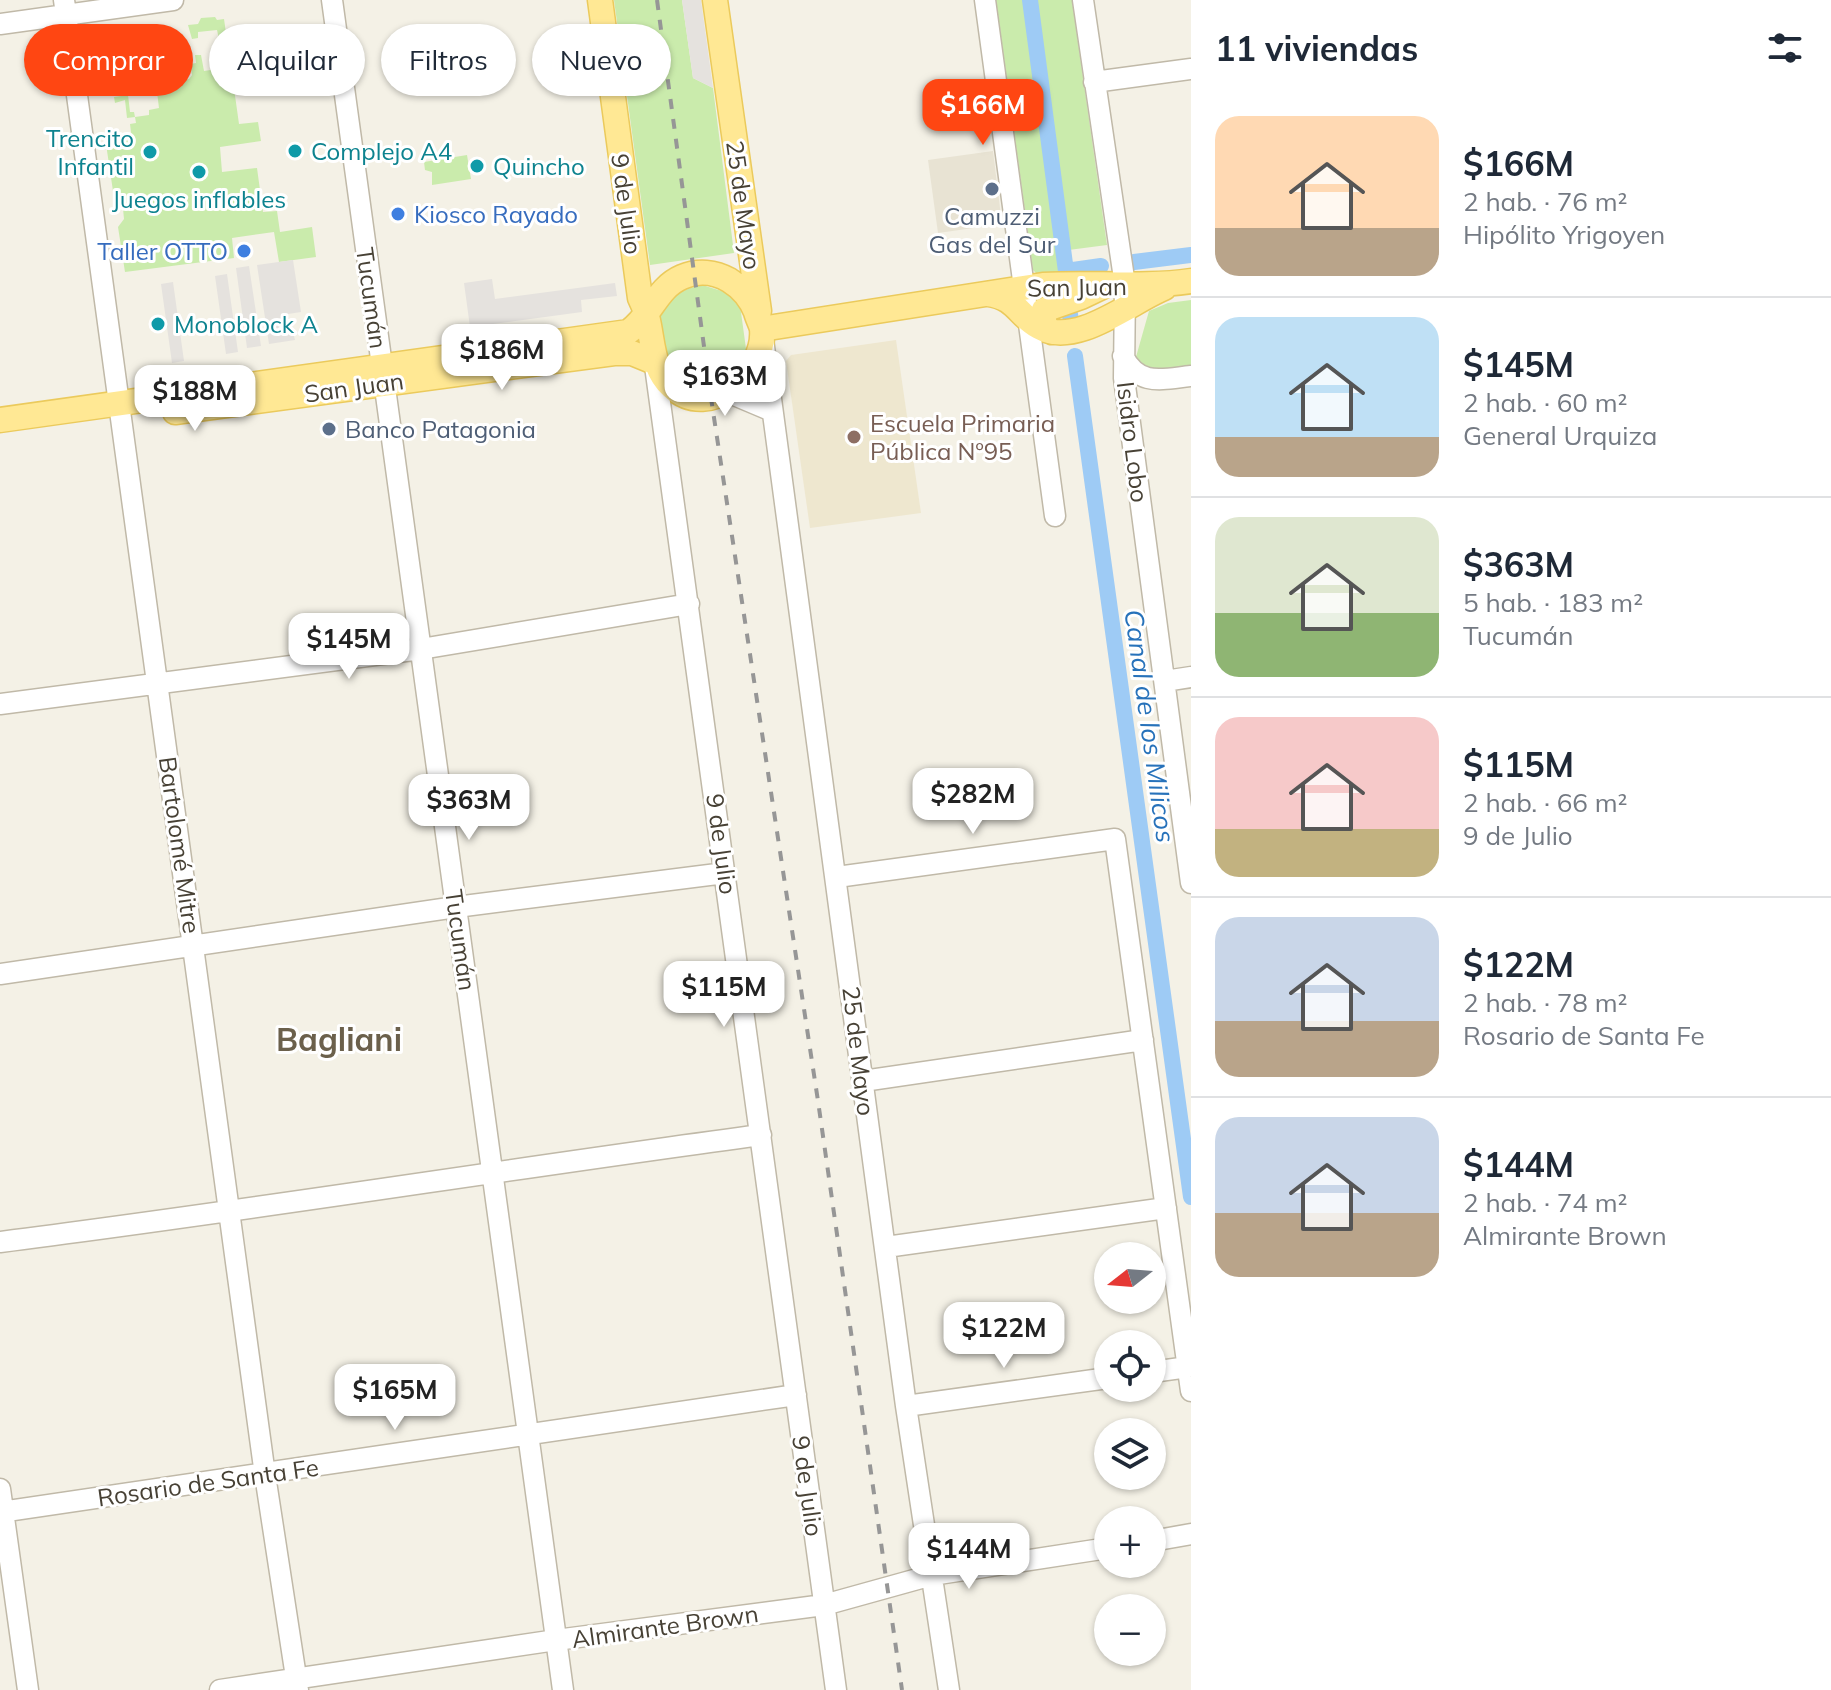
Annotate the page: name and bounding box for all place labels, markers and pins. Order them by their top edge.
pin: $166M [927,79,1039,147]
place label: Trencito Infantil [46,123,134,181]
place label: Complejo A4 [311,136,452,166]
marker: Complejo A4 [286,142,304,160]
marker: Trencito Infantil [141,143,159,161]
place label: Quincho [493,151,585,181]
marker: Quincho [468,157,486,175]
marker: Juegos inflables [190,163,208,181]
marker: Camuzzi Gas del Sur [983,180,1001,198]
place label: Juegos inflables [112,184,286,214]
place label: Kiosco Rayado [414,199,578,229]
place label: Camuzzi Gas del Sur [928,201,1056,259]
marker: Kiosco Rayado [389,205,407,223]
place label: Taller OTTO [97,236,228,266]
marker: Taller OTTO [235,242,253,260]
place label: Monoblock A [174,309,318,339]
marker: Monoblock A [149,315,167,333]
pin: $186M [446,324,558,392]
pin: $163M [669,350,781,418]
pin: $188M [139,365,251,433]
place label: Escuela Primaria Pública Nº95 [870,408,1055,466]
place label: Banco Patagonia [345,414,536,444]
marker: Banco Patagonia [320,420,338,438]
marker: Escuela Primaria Pública Nº95 [845,428,863,446]
pin: $145M [293,613,405,681]
pin: $282M [917,768,1029,836]
pin: $363M [413,774,525,842]
pin: $115M [668,961,780,1029]
pin: $122M [948,1302,1060,1370]
pin: $165M [339,1364,451,1432]
pin: $144M [913,1523,1025,1591]

